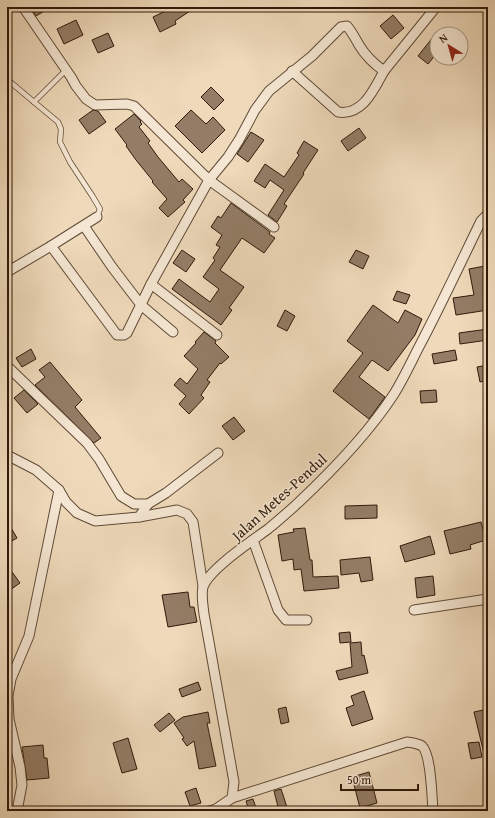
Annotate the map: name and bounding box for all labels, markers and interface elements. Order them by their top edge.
north arrow [429,26,469,66]
text: N [435,29,451,47]
street label: Jalan Metes-Pendul [225,449,331,547]
scale bar [341,766,418,792]
text: 50 m [347,771,371,788]

